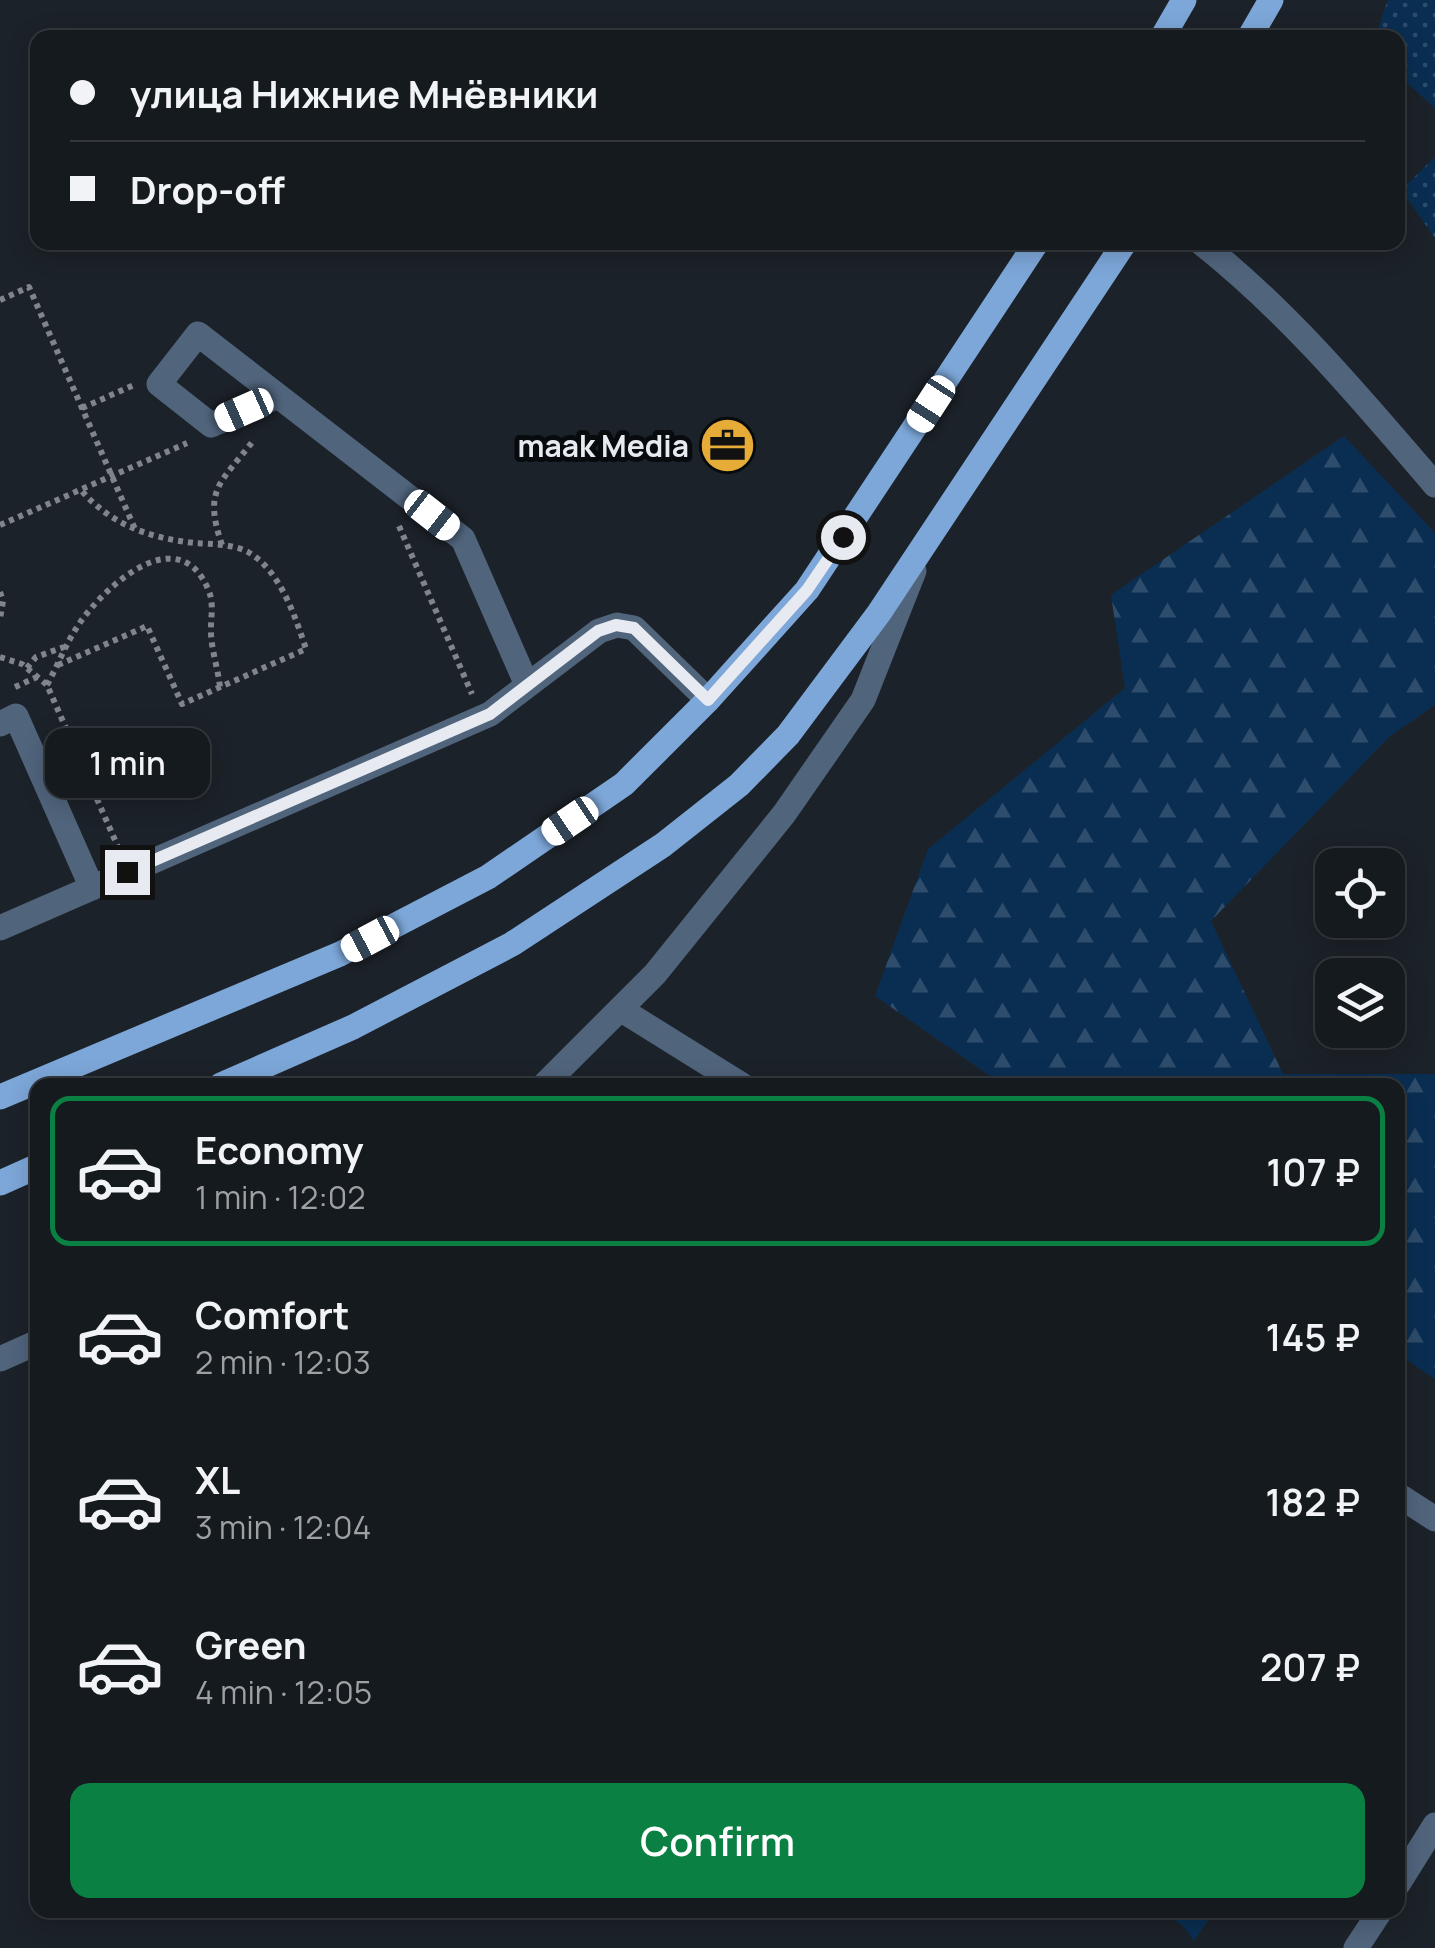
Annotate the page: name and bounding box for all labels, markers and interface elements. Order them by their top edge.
text: улица Нижние Мнёвники [130,67,598,119]
text: Drop-off [130,163,285,215]
car [902,371,960,437]
car [210,384,278,436]
office icon: maak Media [698,415,758,475]
place label: maak Media [517,425,689,466]
car [399,485,465,545]
route start [821,515,866,560]
callout: 1 min [44,727,210,797]
text: 1 min [89,741,166,785]
car [537,792,603,850]
map controls [1315,848,1405,1048]
button: locate [1315,848,1405,938]
route end [105,850,150,895]
car [336,912,404,966]
button: layers [1315,958,1405,1048]
text: Economy [195,1123,364,1175]
icon: car [75,1126,165,1216]
text: 107 ₽ [1266,1145,1360,1197]
text: 1 min · 12:02 [195,1175,366,1219]
text: Comfort [195,1288,349,1340]
icon: car [75,1291,165,1381]
text: 145 ₽ [1265,1310,1360,1362]
text: 2 min · 12:03 [195,1340,371,1384]
text: XL [195,1453,240,1505]
icon: car [75,1456,165,1546]
text: 182 ₽ [1265,1475,1360,1527]
text: 3 min · 12:04 [195,1505,371,1549]
text: Green [195,1618,307,1670]
icon: car [75,1621,165,1711]
text: 207 ₽ [1260,1640,1360,1692]
text: 4 min · 12:05 [195,1670,372,1714]
button: Confirm [70,1783,1365,1898]

